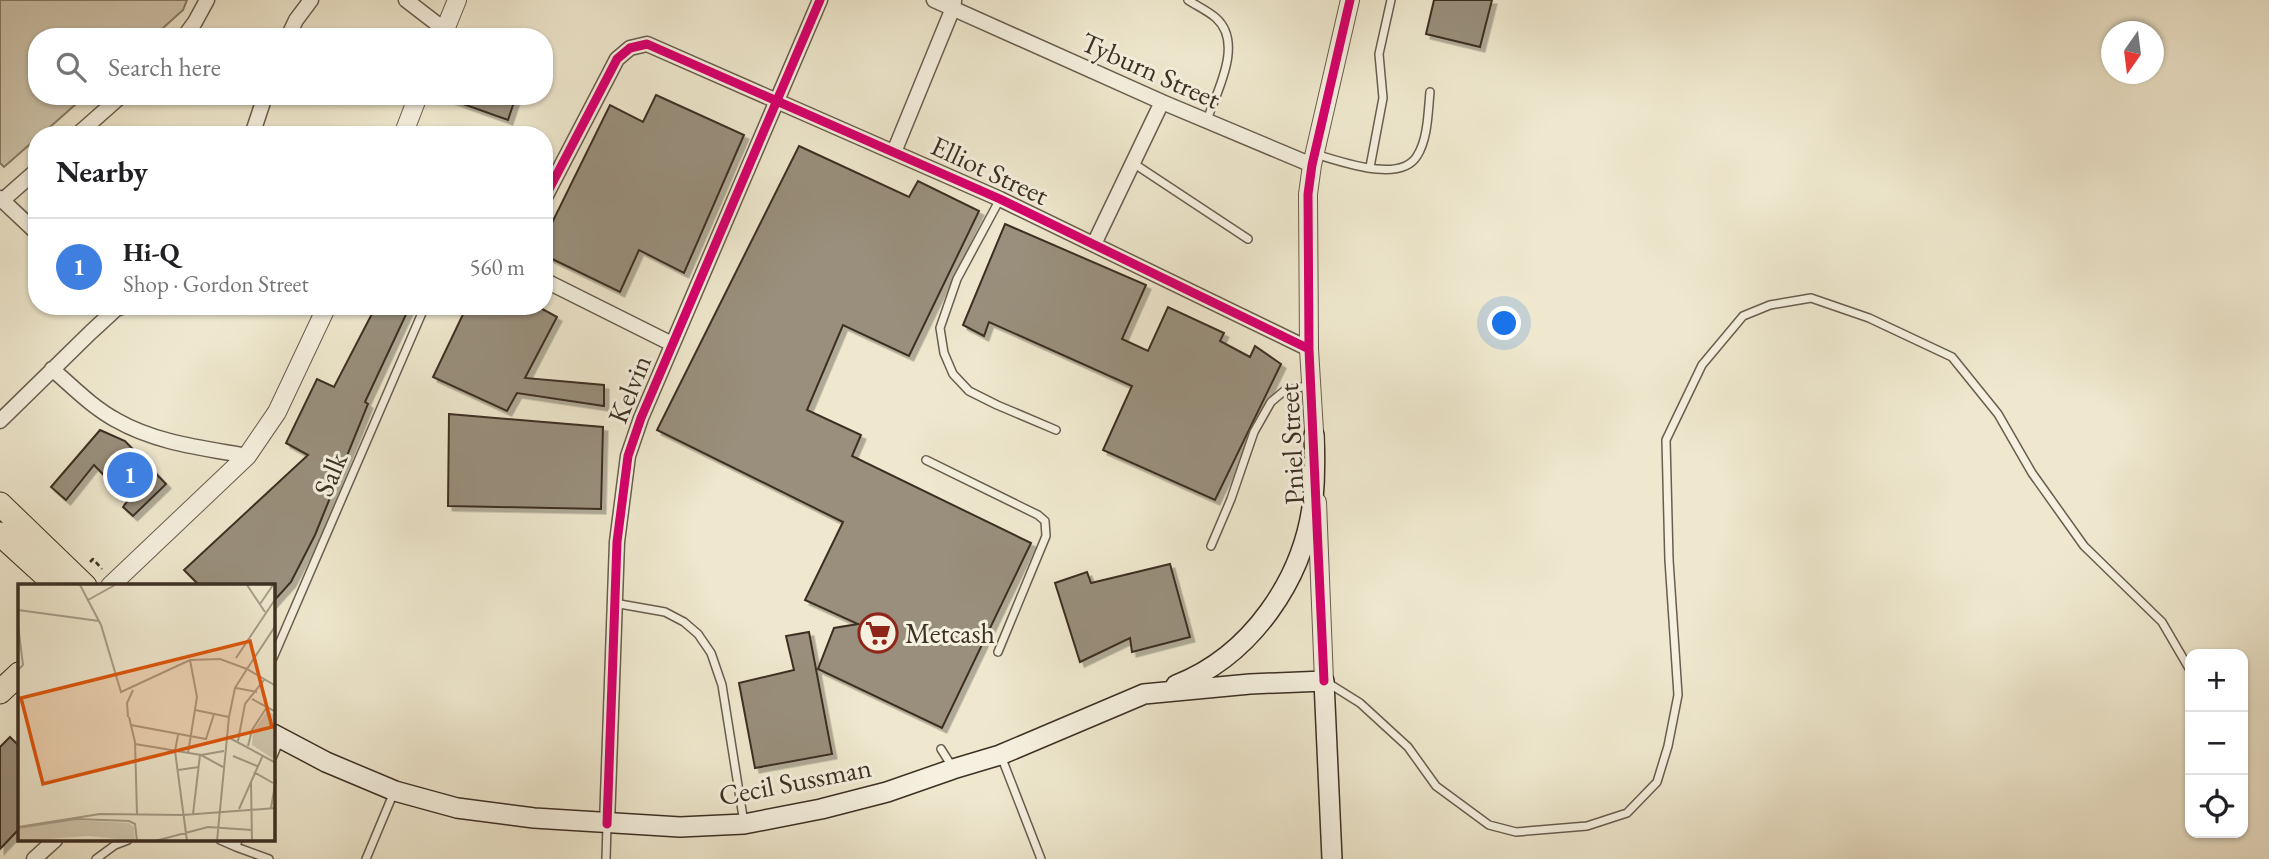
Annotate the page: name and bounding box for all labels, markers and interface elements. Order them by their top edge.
north arrow [2101,21,2164,84]
street label: Tyburn Street [1076,23,1226,117]
search box [28,28,553,105]
icon: search [52,48,90,86]
text: Search here [108,50,221,84]
street label: Elliot Street [925,127,1055,213]
text: Nearby [56,152,148,191]
text: Hi-Q [123,235,179,269]
text: 1 [73,252,85,282]
text: 560 m [469,252,525,282]
text: Shop · Gordon Street [123,269,309,299]
your location [1487,306,1521,340]
street label: Kelvin [599,349,659,428]
street label: Pniel Street [1270,382,1312,506]
street label: Salk [305,446,356,501]
pin: 1 [107,449,153,501]
inset map [18,584,275,842]
supermarket icon: Metcash [857,612,899,654]
place label: Metcash [905,615,995,651]
map controls [2185,649,2248,838]
button: + [2185,649,2248,712]
button: − [2185,712,2248,775]
street label: Cecil Sussman [716,749,875,813]
button: locate [2185,775,2248,838]

